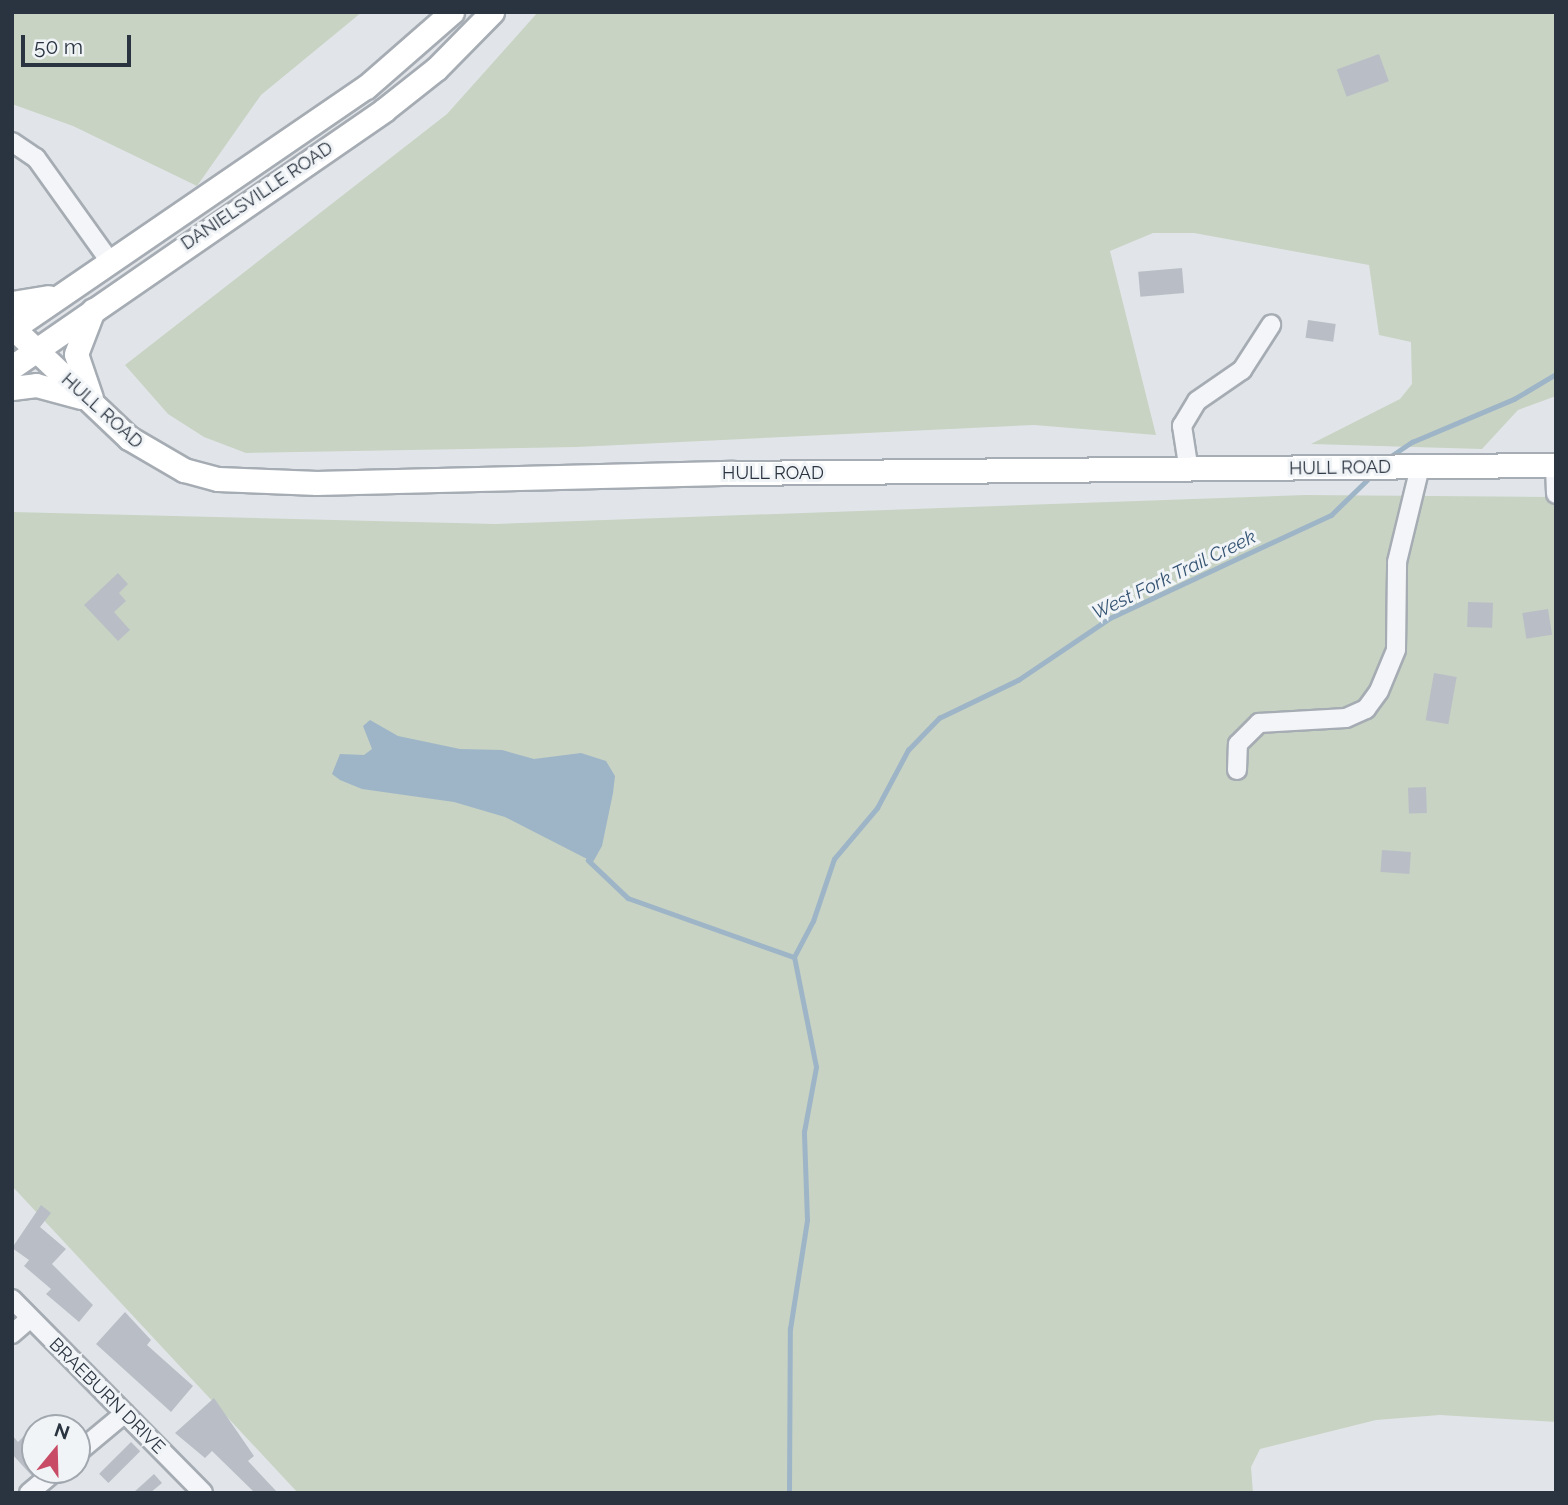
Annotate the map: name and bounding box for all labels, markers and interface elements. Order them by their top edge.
scale bar [24,21,135,65]
text: 50 m [34,34,83,59]
street label: DANIELSVILLE ROAD [177,137,337,255]
street label: HULL ROAD [57,369,147,453]
street label: HULL ROAD [1289,456,1391,480]
street label: HULL ROAD [722,462,824,484]
water label: West Fork Trail Creek [1088,525,1260,625]
street label: BRAEBURN DRIVE [45,1334,169,1458]
north arrow [21,1414,91,1484]

